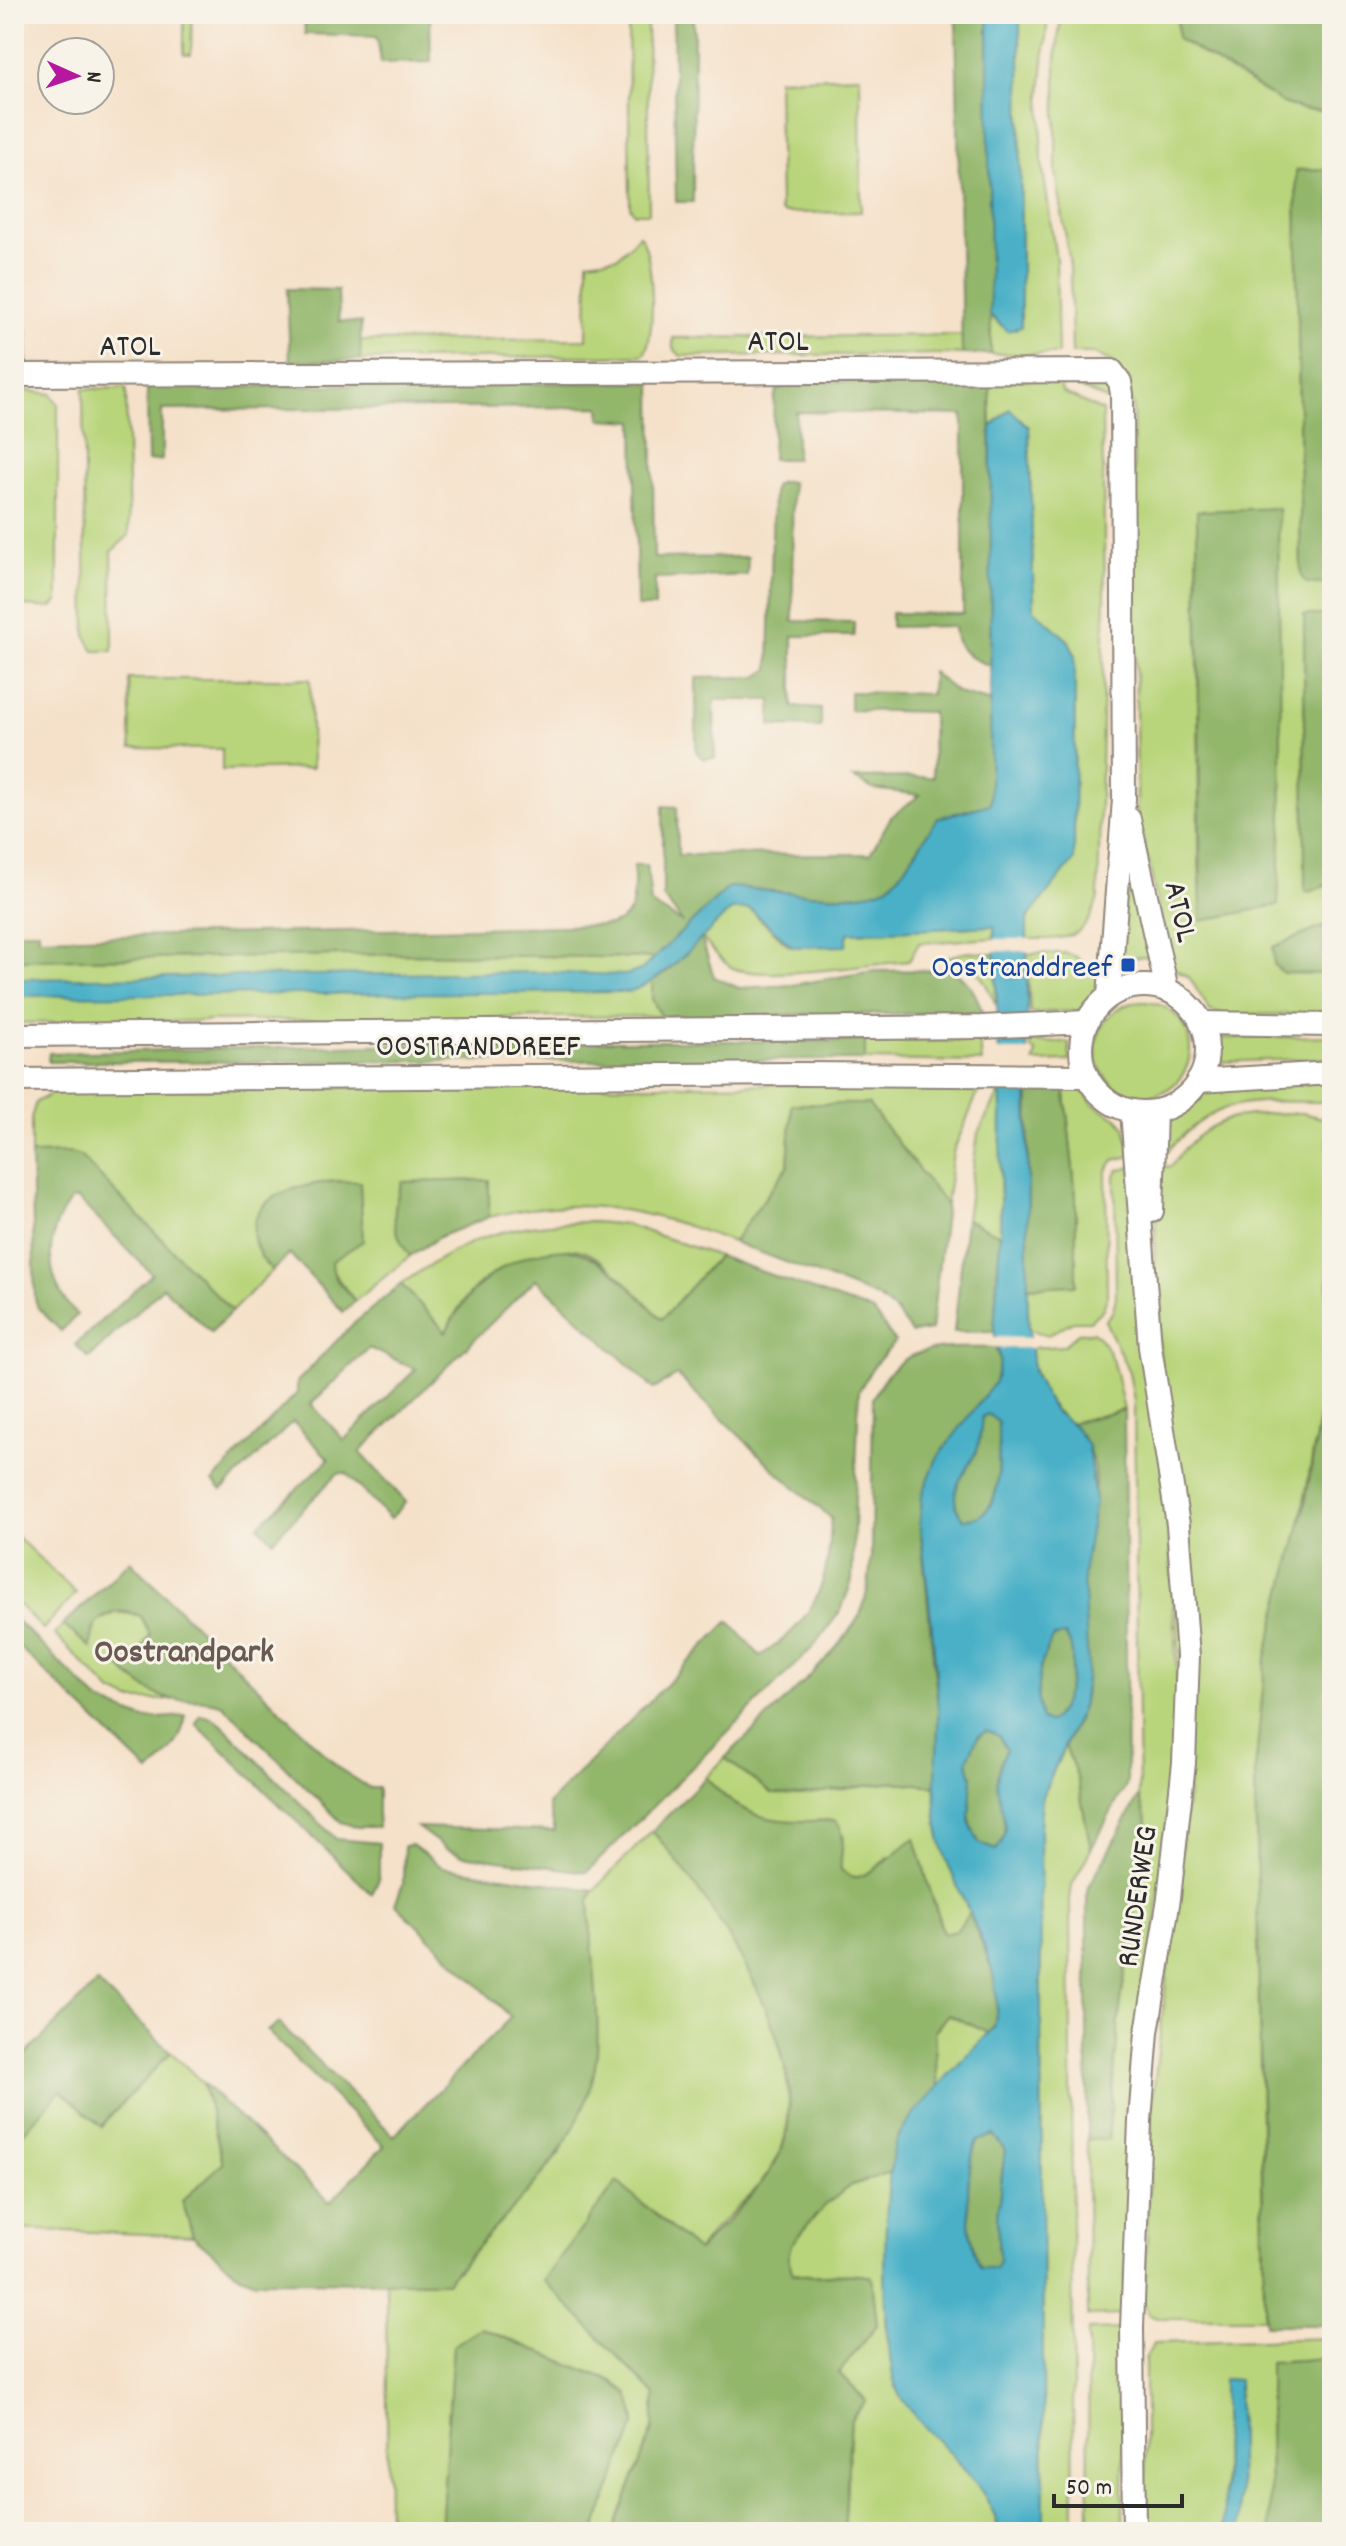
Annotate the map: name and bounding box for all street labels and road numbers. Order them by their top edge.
street label: ATOL [747,321,809,367]
street label: ATOL [99,326,161,372]
street label: ATOL [1149,877,1207,947]
street label: OOSTRANDDREEF [376,1026,580,1072]
street label: RUNDERWEG [1107,1823,1173,1970]

